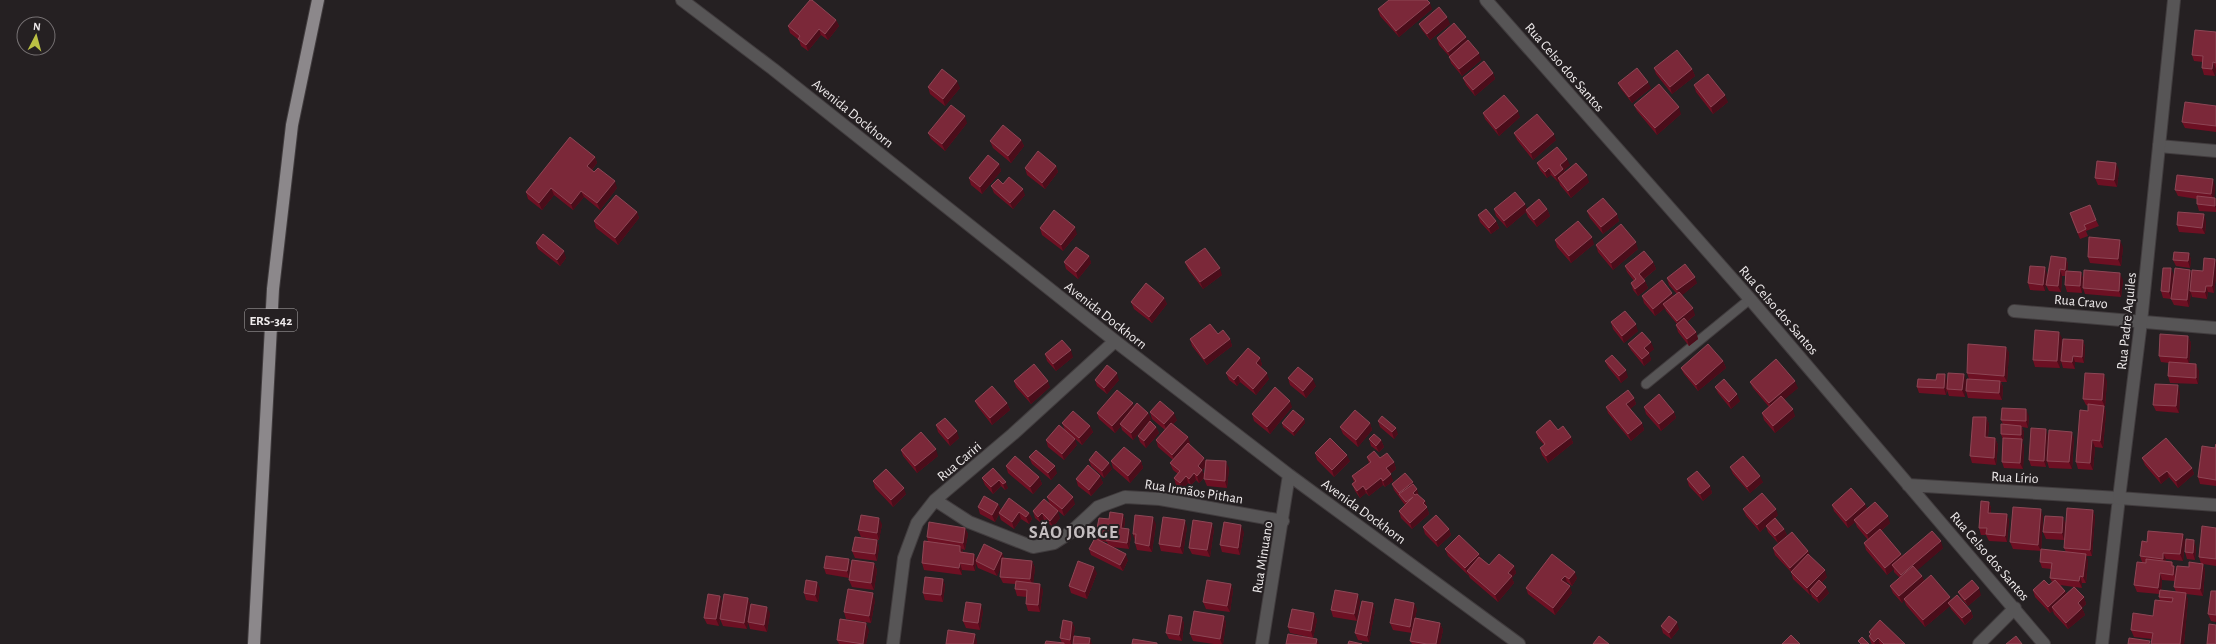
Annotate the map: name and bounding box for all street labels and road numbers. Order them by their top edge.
street label: Rua Celso dos Santos [1522,21,1606,115]
street label: Avenida Dockhorn [809,77,896,151]
street label: Rua Celso dos Santos [1736,264,1820,358]
street label: Rua Padre Aquiles [2115,272,2139,371]
street label: Avenida Dockhorn [1062,279,1149,352]
street label: Rua Cravo [2054,293,2108,311]
road number: ERS-342 [245,309,297,331]
street label: Rua Cariri [935,439,984,484]
street label: Rua Lírio [1991,470,2039,486]
street label: Rua Irmãos Pithan [1144,477,1244,507]
street label: Avenida Dockhorn [1319,477,1408,547]
street label: Rua Celso dos Santos [1947,510,2031,604]
street label: Rua Minuano [1250,520,1276,594]

